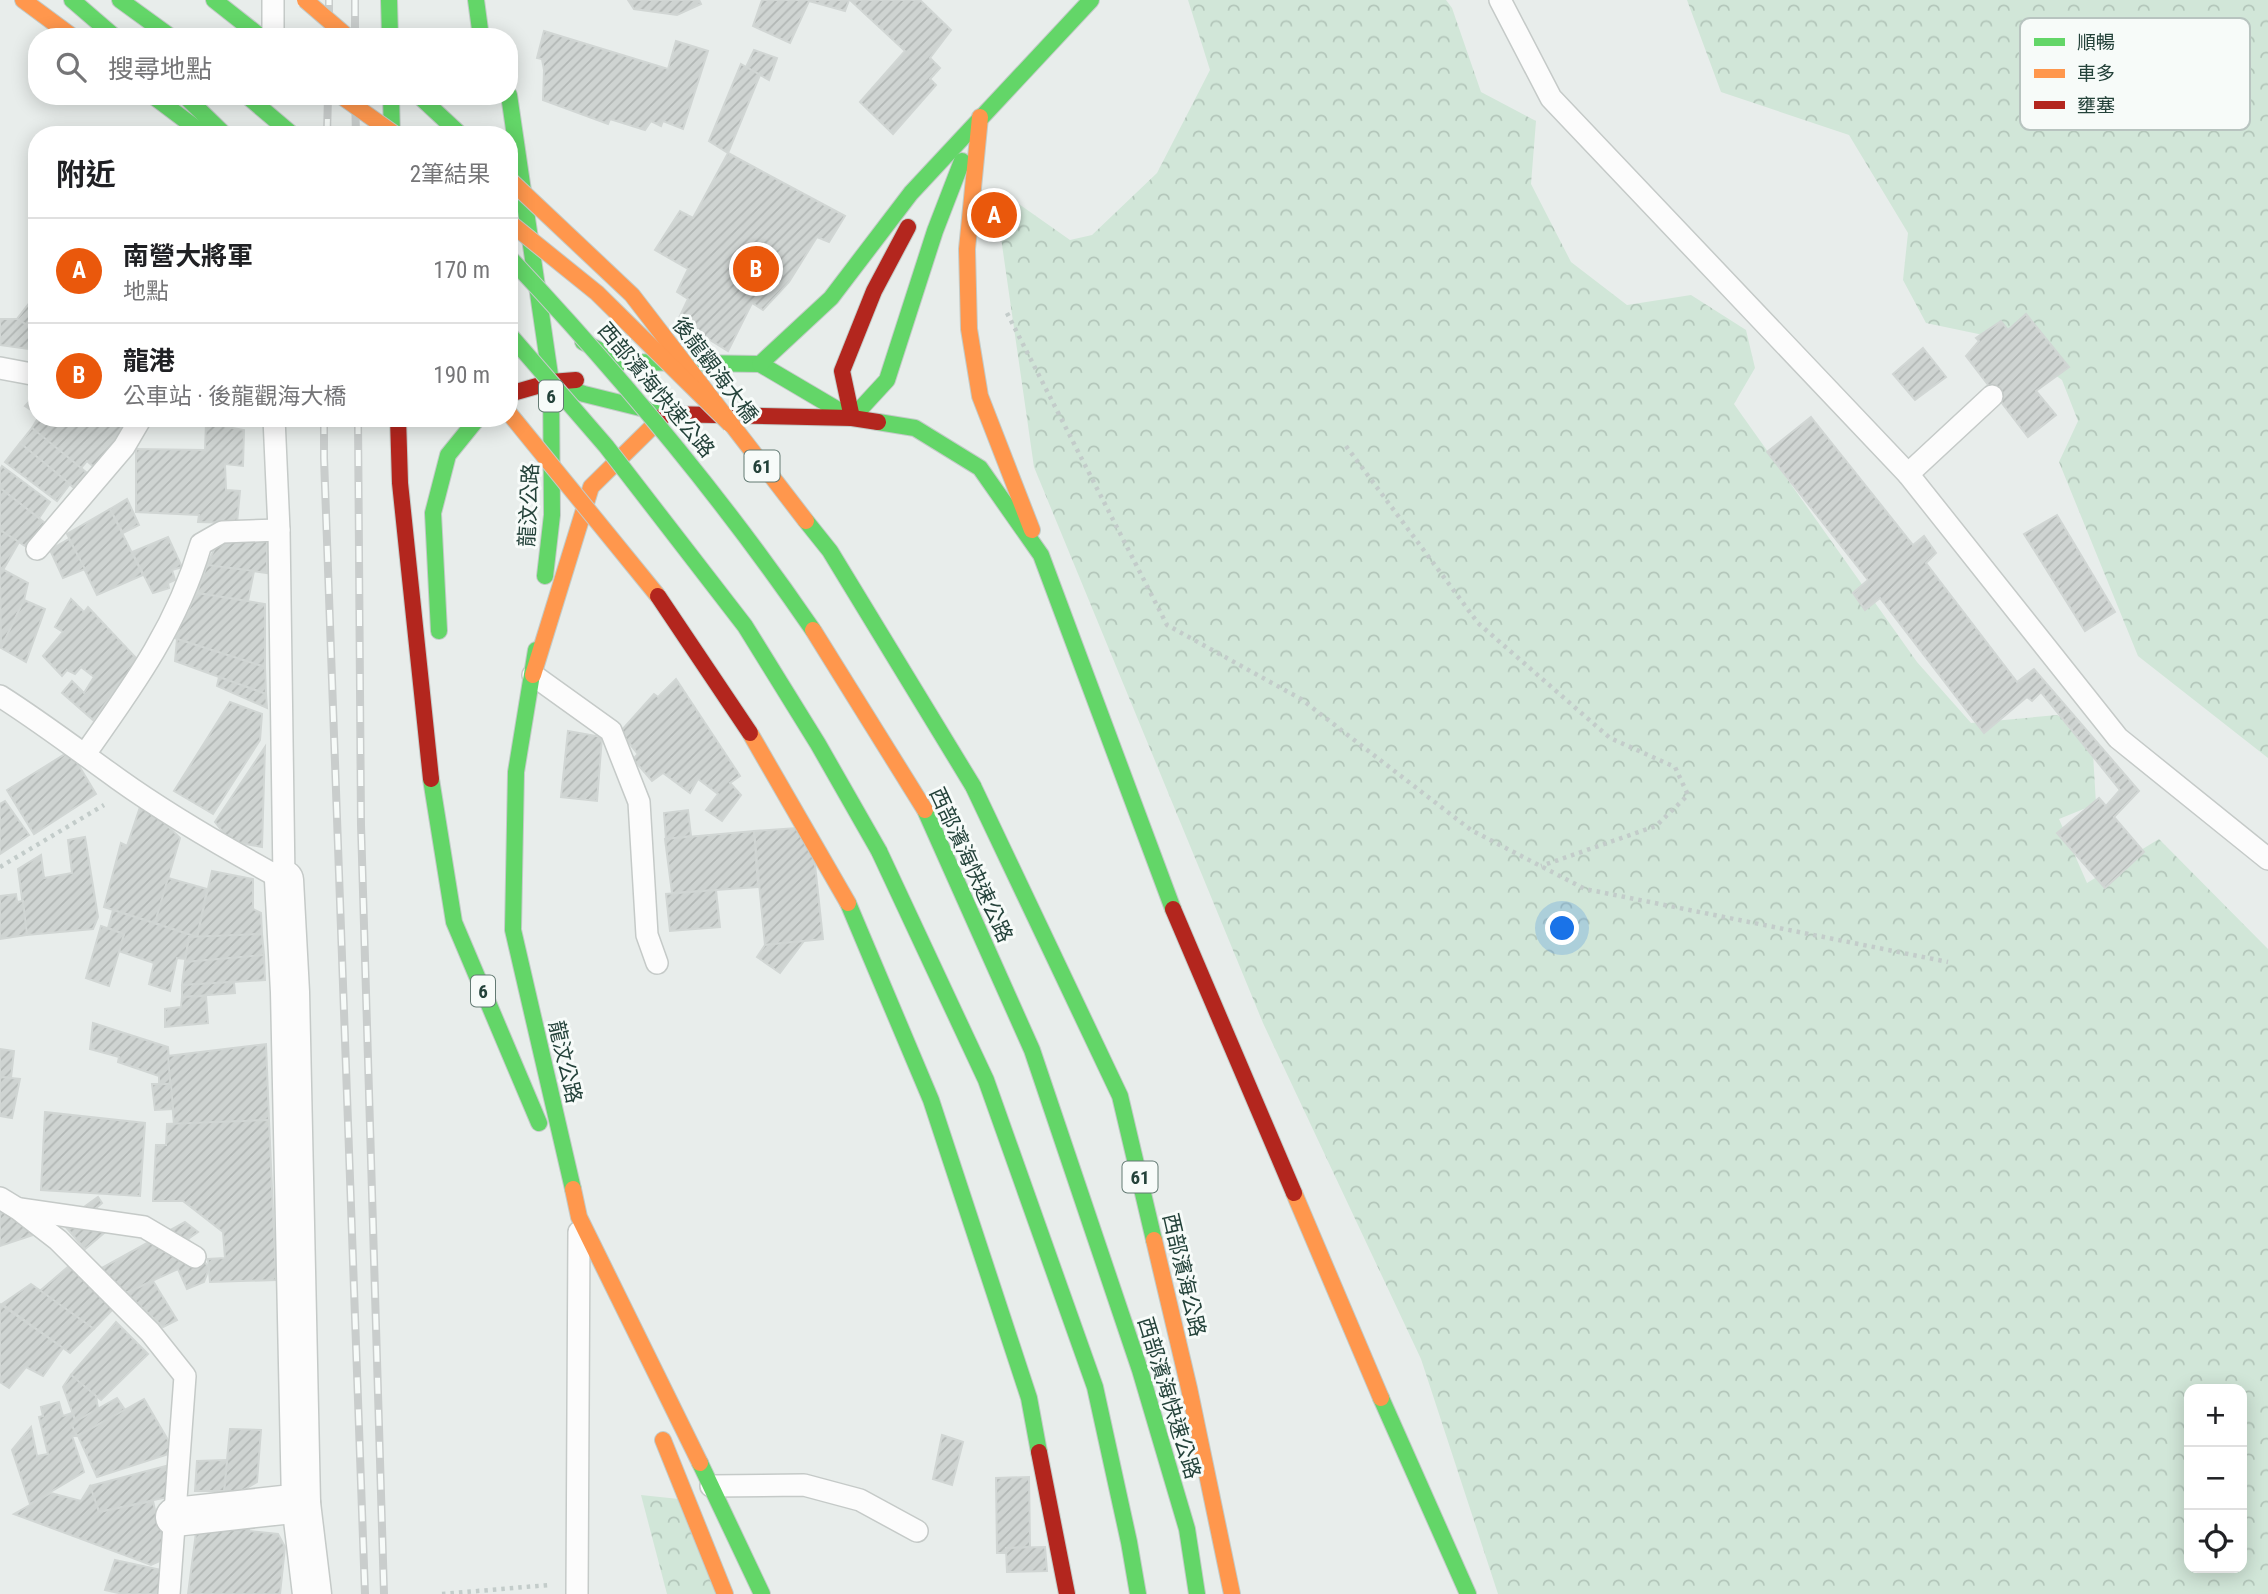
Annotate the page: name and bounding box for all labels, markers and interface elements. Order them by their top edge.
legend [2020,18,2250,130]
search box [28,28,518,105]
text: 順暢 [2077,31,2115,54]
icon: search [52,48,90,86]
text: 搜尋地點 [108,54,212,84]
text: 車多 [2077,62,2115,85]
text: 壅塞 [2077,94,2115,117]
text: 附近 [56,157,116,192]
text: 2筆結果 [410,161,490,188]
pin: A [971,189,1017,241]
text: 南營大將軍 [123,241,253,271]
pin: B [733,243,779,295]
text: A [72,257,86,284]
text: 170 m [433,257,490,284]
text: 地點 [123,278,169,305]
street label: 後龍觀海大橋 [668,312,762,428]
street label: 西部濱海快速公路 [593,318,719,462]
text: 龍港 [123,346,175,376]
text: B [73,362,85,389]
text: 190 m [433,362,490,389]
road number: 6 [539,380,563,412]
text: 公車站 · 後龍觀海大橋 [123,383,346,410]
road number: 61 [744,450,780,481]
street label: 龍汶公路 [515,462,543,548]
street label: 西部濱海快速公路 [925,784,1017,946]
your location [1545,911,1579,945]
road number: 6 [471,976,495,1007]
street label: 龍汶公路 [544,1018,586,1106]
road number: 61 [1122,1162,1158,1192]
street label: 西部濱海公路 [1158,1211,1210,1339]
street label: 西部濱海快速公路 [1133,1314,1205,1482]
map controls [2184,1384,2247,1573]
button: + [2184,1384,2247,1447]
button: − [2184,1447,2247,1510]
button: locate [2184,1510,2247,1573]

